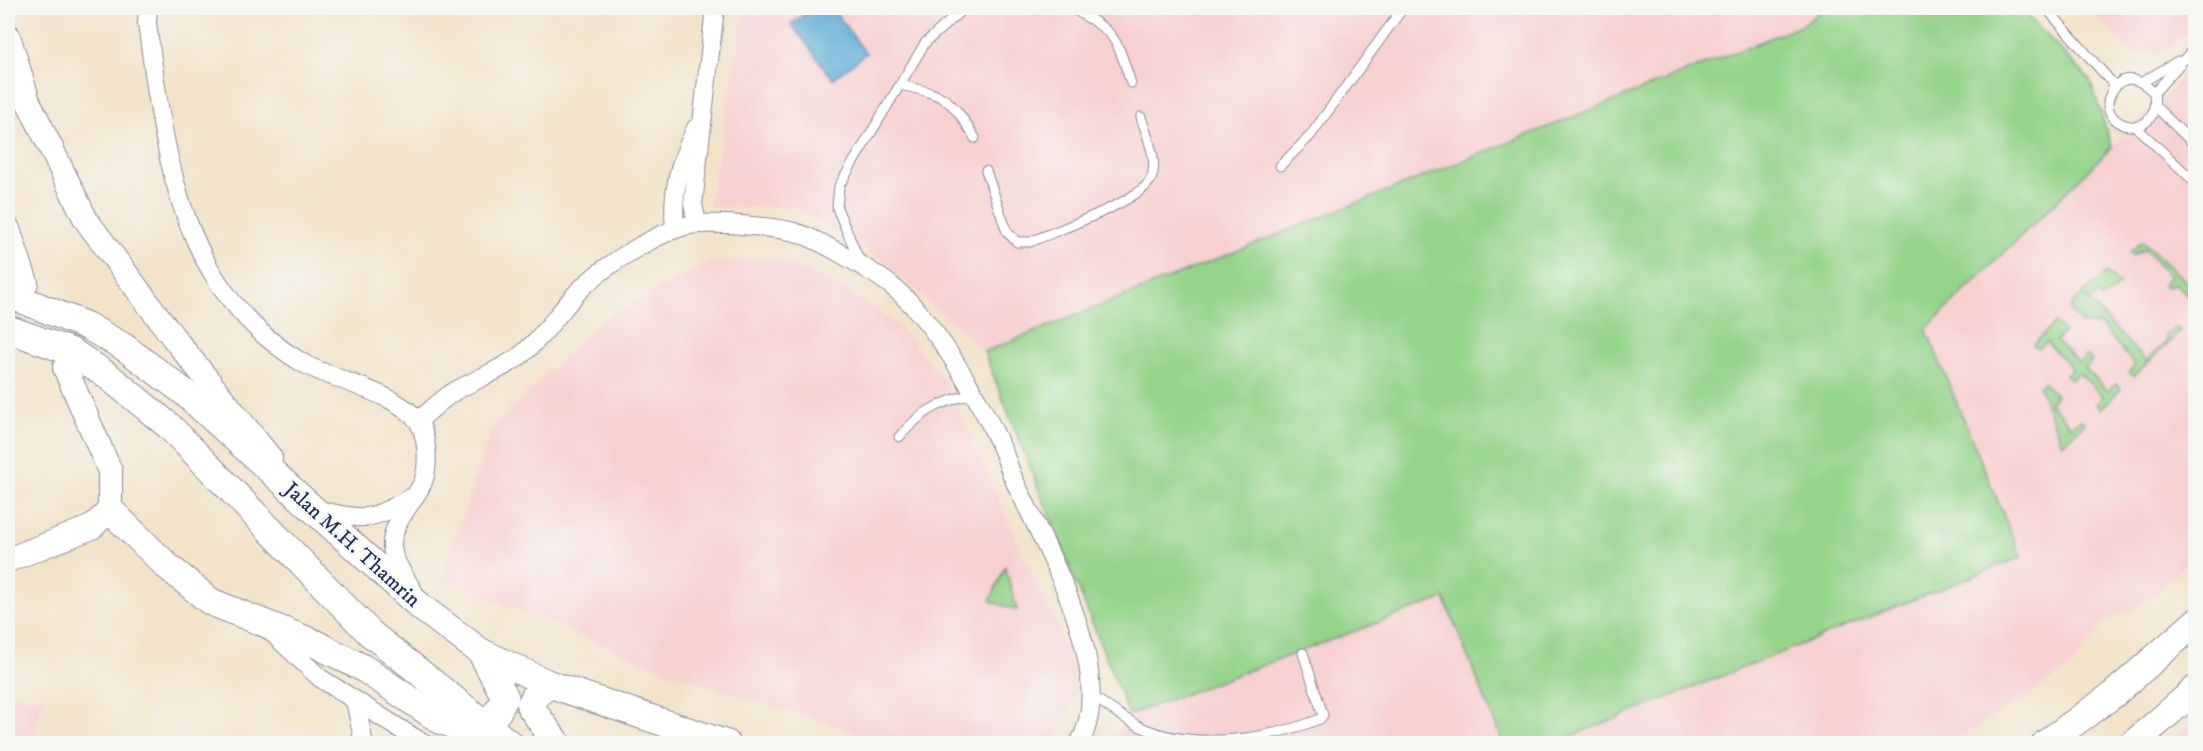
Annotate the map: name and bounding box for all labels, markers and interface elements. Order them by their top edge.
street label: Jalan M.H. Thamrin [277,476,426,613]

